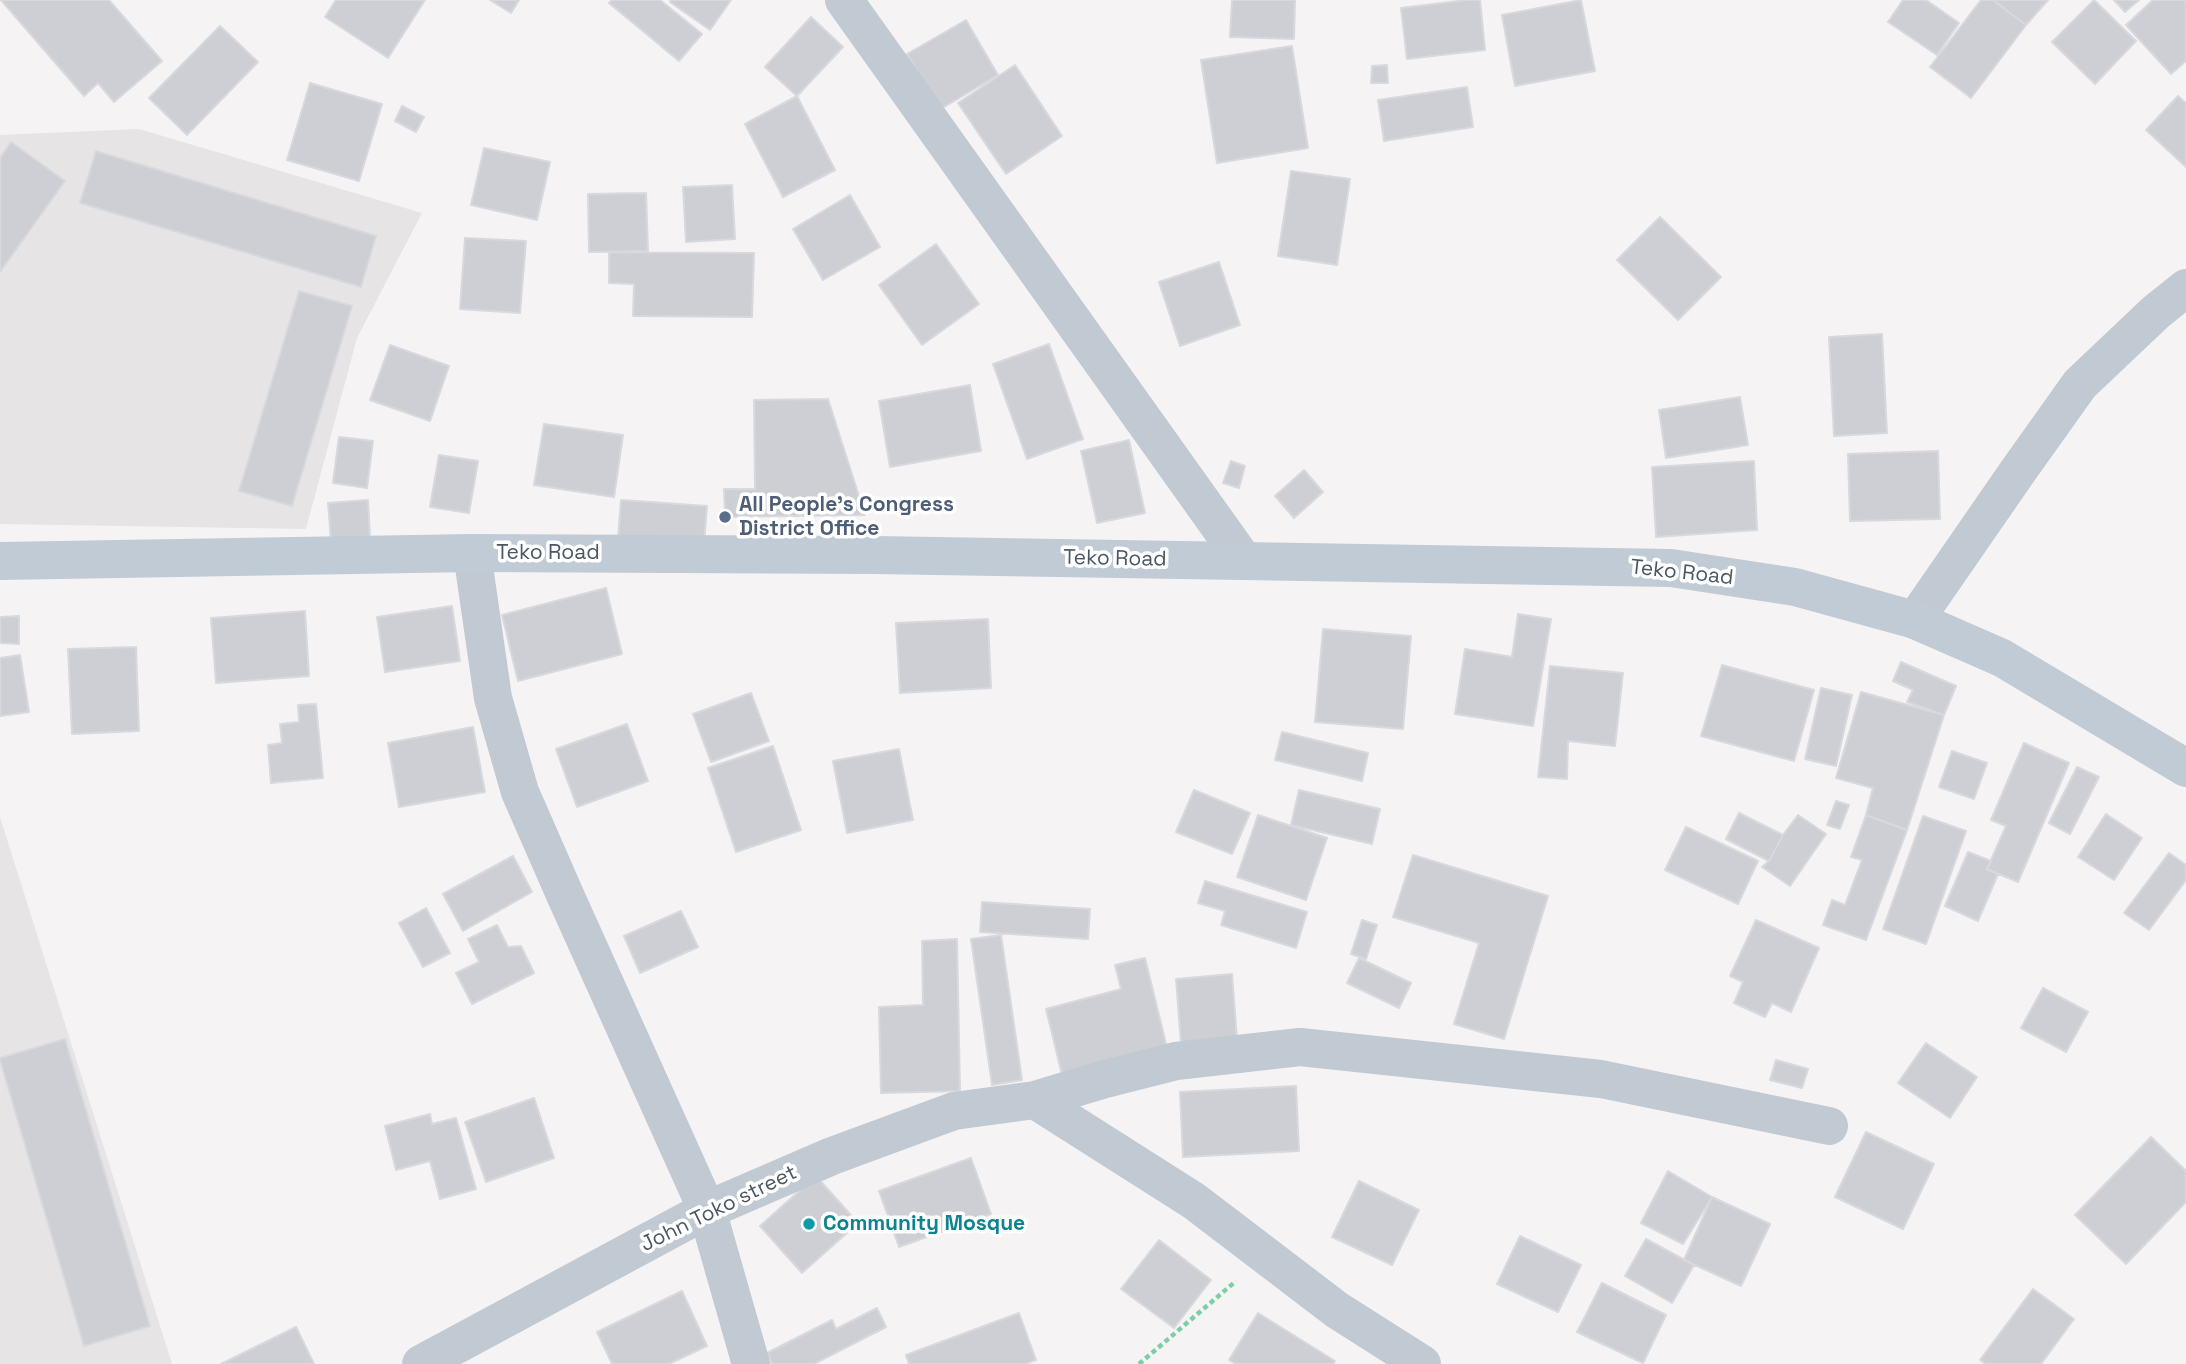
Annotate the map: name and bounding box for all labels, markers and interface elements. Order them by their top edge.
place label: All People's Congress District Office [739,492,954,542]
marker: All People's Congress District Office [717,509,733,525]
street label: Teko Road [496,540,600,566]
street label: Teko Road [1063,546,1167,572]
street label: Teko Road [1629,555,1735,591]
street label: John Toko street [637,1160,801,1258]
place label: Community Mosque [823,1211,1025,1237]
marker: Community Mosque [801,1216,817,1232]

